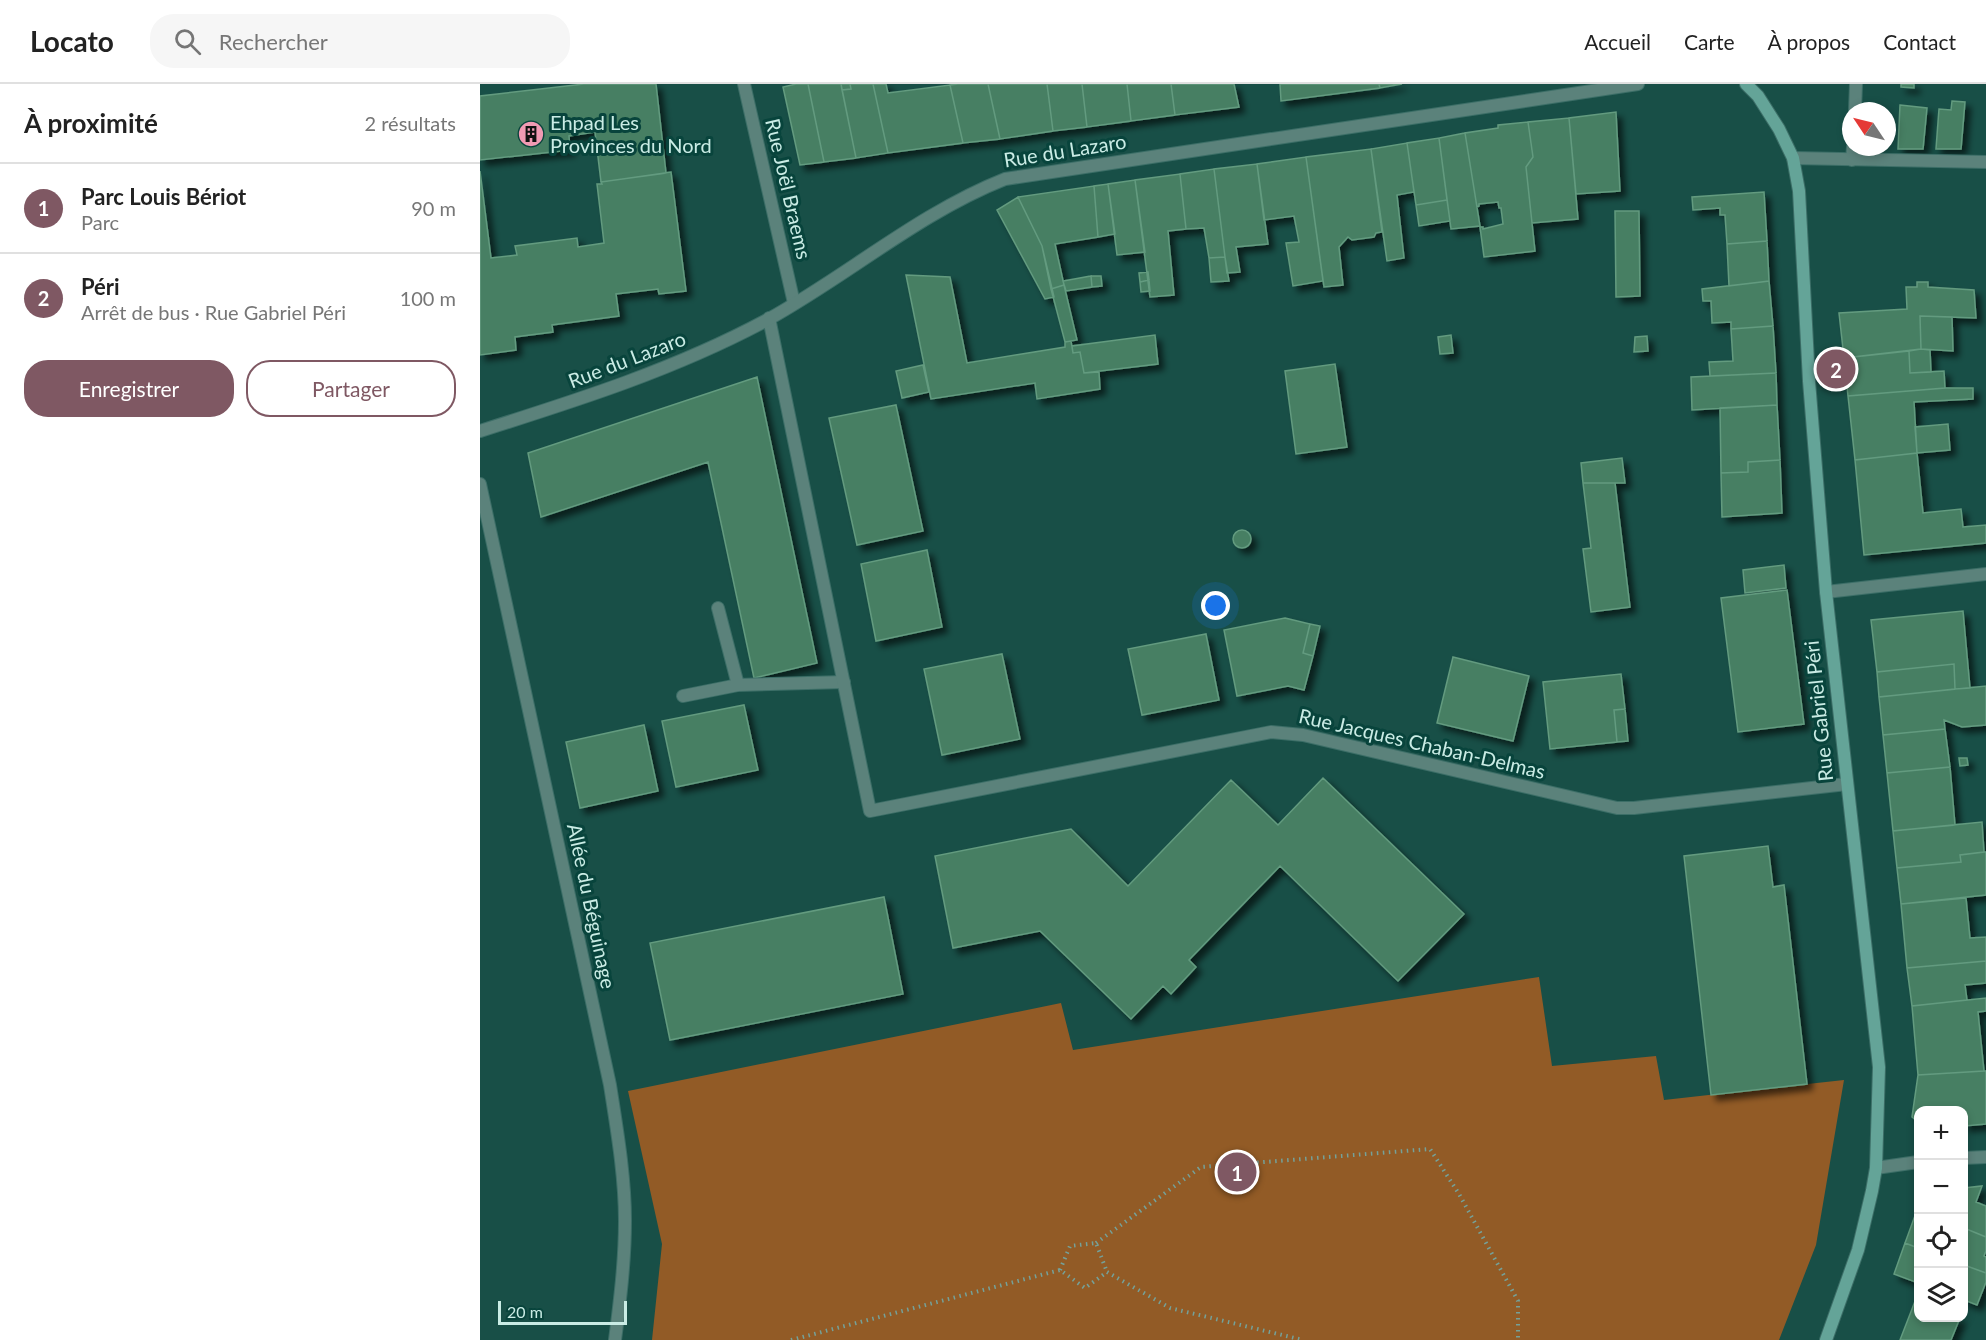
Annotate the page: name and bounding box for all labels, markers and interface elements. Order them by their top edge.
search box [150,14,570,68]
text: Locato [30,24,114,58]
icon: search [171,25,204,58]
text: Rechercher [219,28,328,55]
text: Accueil [1584,29,1651,54]
text: Carte [1684,29,1735,54]
text: À propos [1768,29,1850,54]
text: Contact [1883,29,1956,54]
north arrow [1842,102,1896,156]
text: À proximité [24,107,158,139]
place label: Ehpad Les Provinces du Nord [550,110,712,157]
text: 2 résultats [365,111,456,135]
street label: Rue Joël Braems [761,116,817,261]
building icon: Ehpad Les Provinces du Nord [516,119,546,149]
street label: Rue du Lazaro [1002,128,1128,172]
text: Parc Louis Bériot [81,183,246,210]
text: 1 [38,196,49,220]
text: 90 m [411,196,456,220]
text: Parc [81,210,119,234]
text: Péri [81,273,120,300]
text: 2 [38,286,49,310]
text: 100 m [400,286,456,310]
text: Arrêt de bus · Rue Gabriel Péri [81,300,346,324]
street label: Rue du Lazaro [565,326,689,392]
pin: 2 [1816,346,1856,392]
button: Enregistrer [24,360,234,417]
button: Partager [246,360,456,417]
your location [1201,591,1230,620]
street label: Rue Gabriel Péri [1799,640,1837,783]
street label: Rue Jacques Chaban-Delmas [1297,703,1548,783]
street label: Allée du Béguinage [563,821,621,991]
map controls [1914,1106,1968,1322]
button: + [1914,1106,1968,1160]
pin: 1 [1218,1150,1257,1194]
button: − [1914,1160,1968,1214]
button: locate [1914,1214,1968,1268]
button: layers [1914,1268,1968,1322]
scale bar [498,1298,627,1326]
text: 20 m [507,1302,543,1321]

